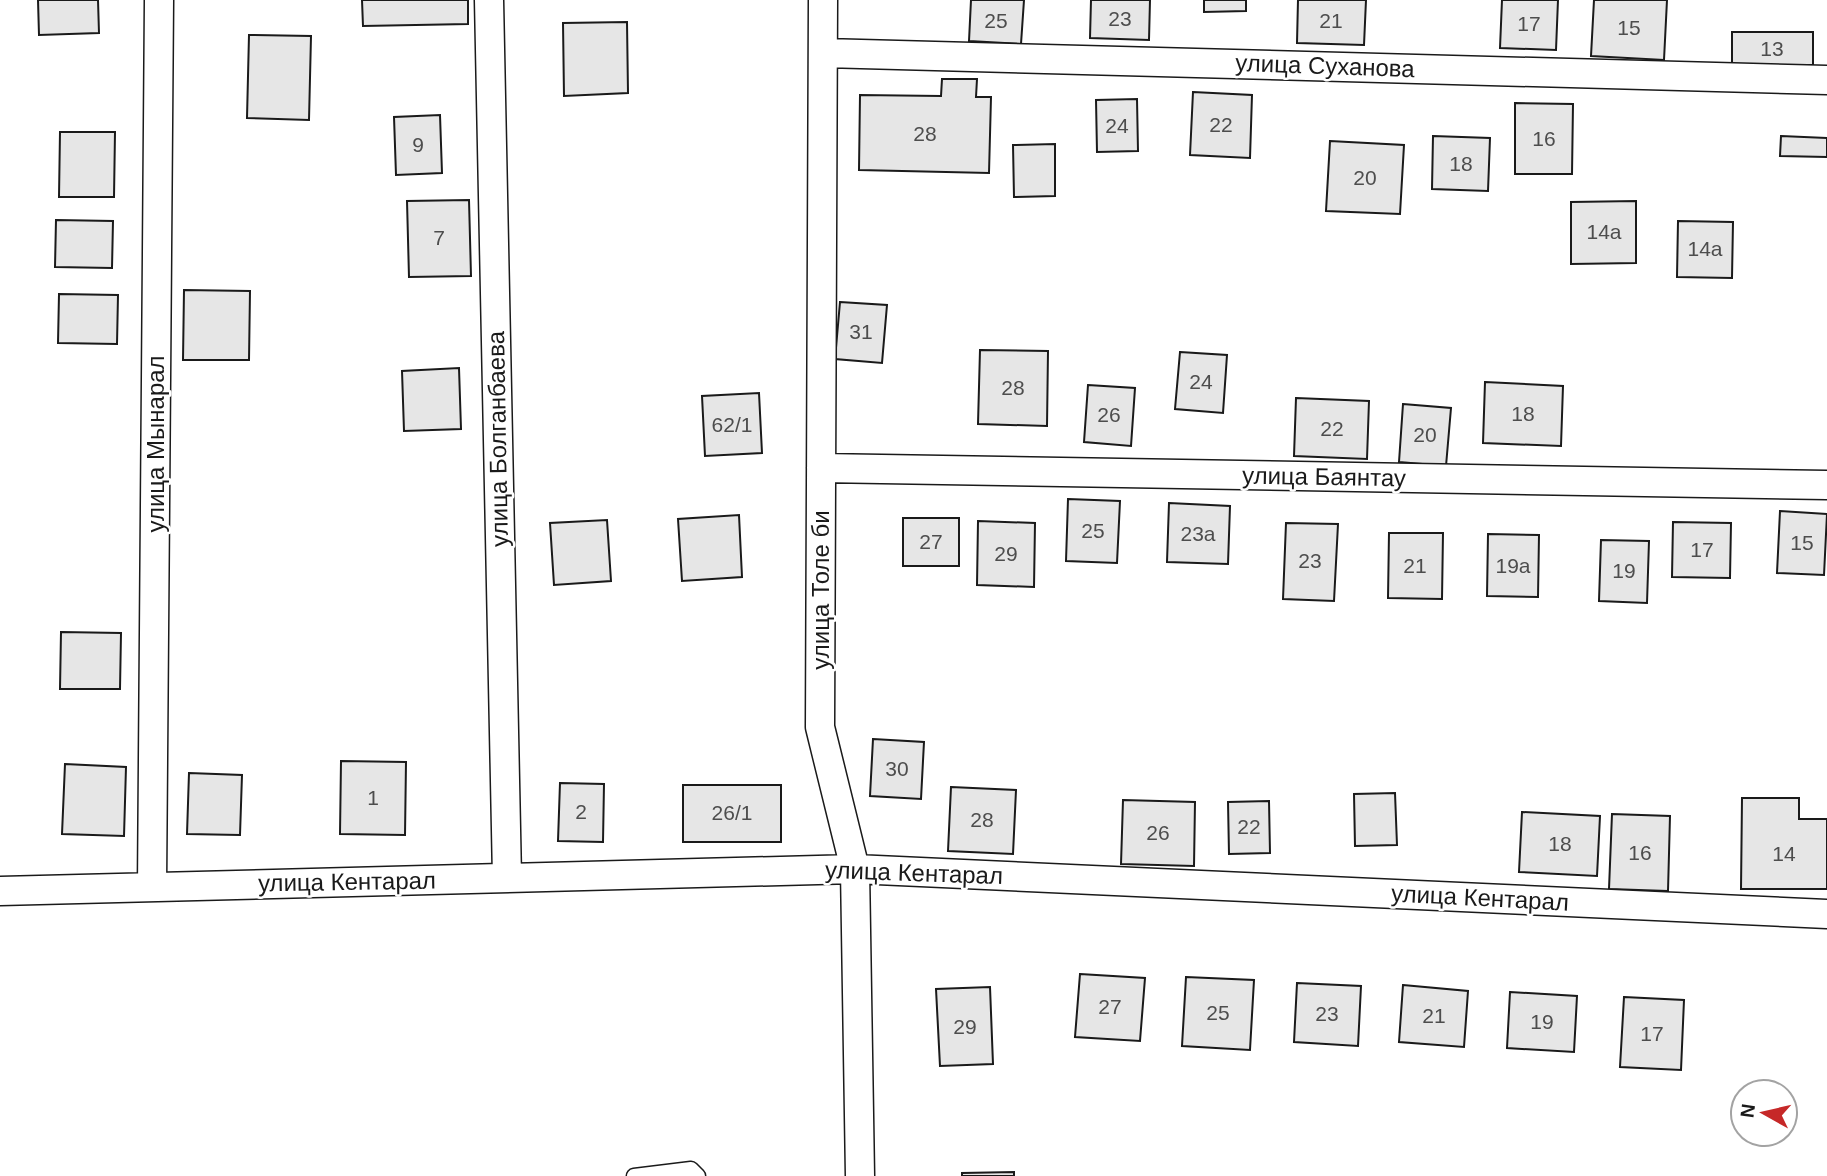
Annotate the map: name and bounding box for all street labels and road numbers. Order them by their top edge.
street label: улица Суханова [1235,49,1416,82]
street label: улица Болганбаева [482,330,513,547]
street label: улица Мынарал [142,355,169,533]
street label: улица Баянтау [1242,462,1406,491]
street label: улица Толе би [807,510,834,670]
street label: улица Кентарал [825,856,1003,889]
street label: улица Кентарал [258,866,436,897]
street label: улица Кентарал [1390,879,1570,916]

